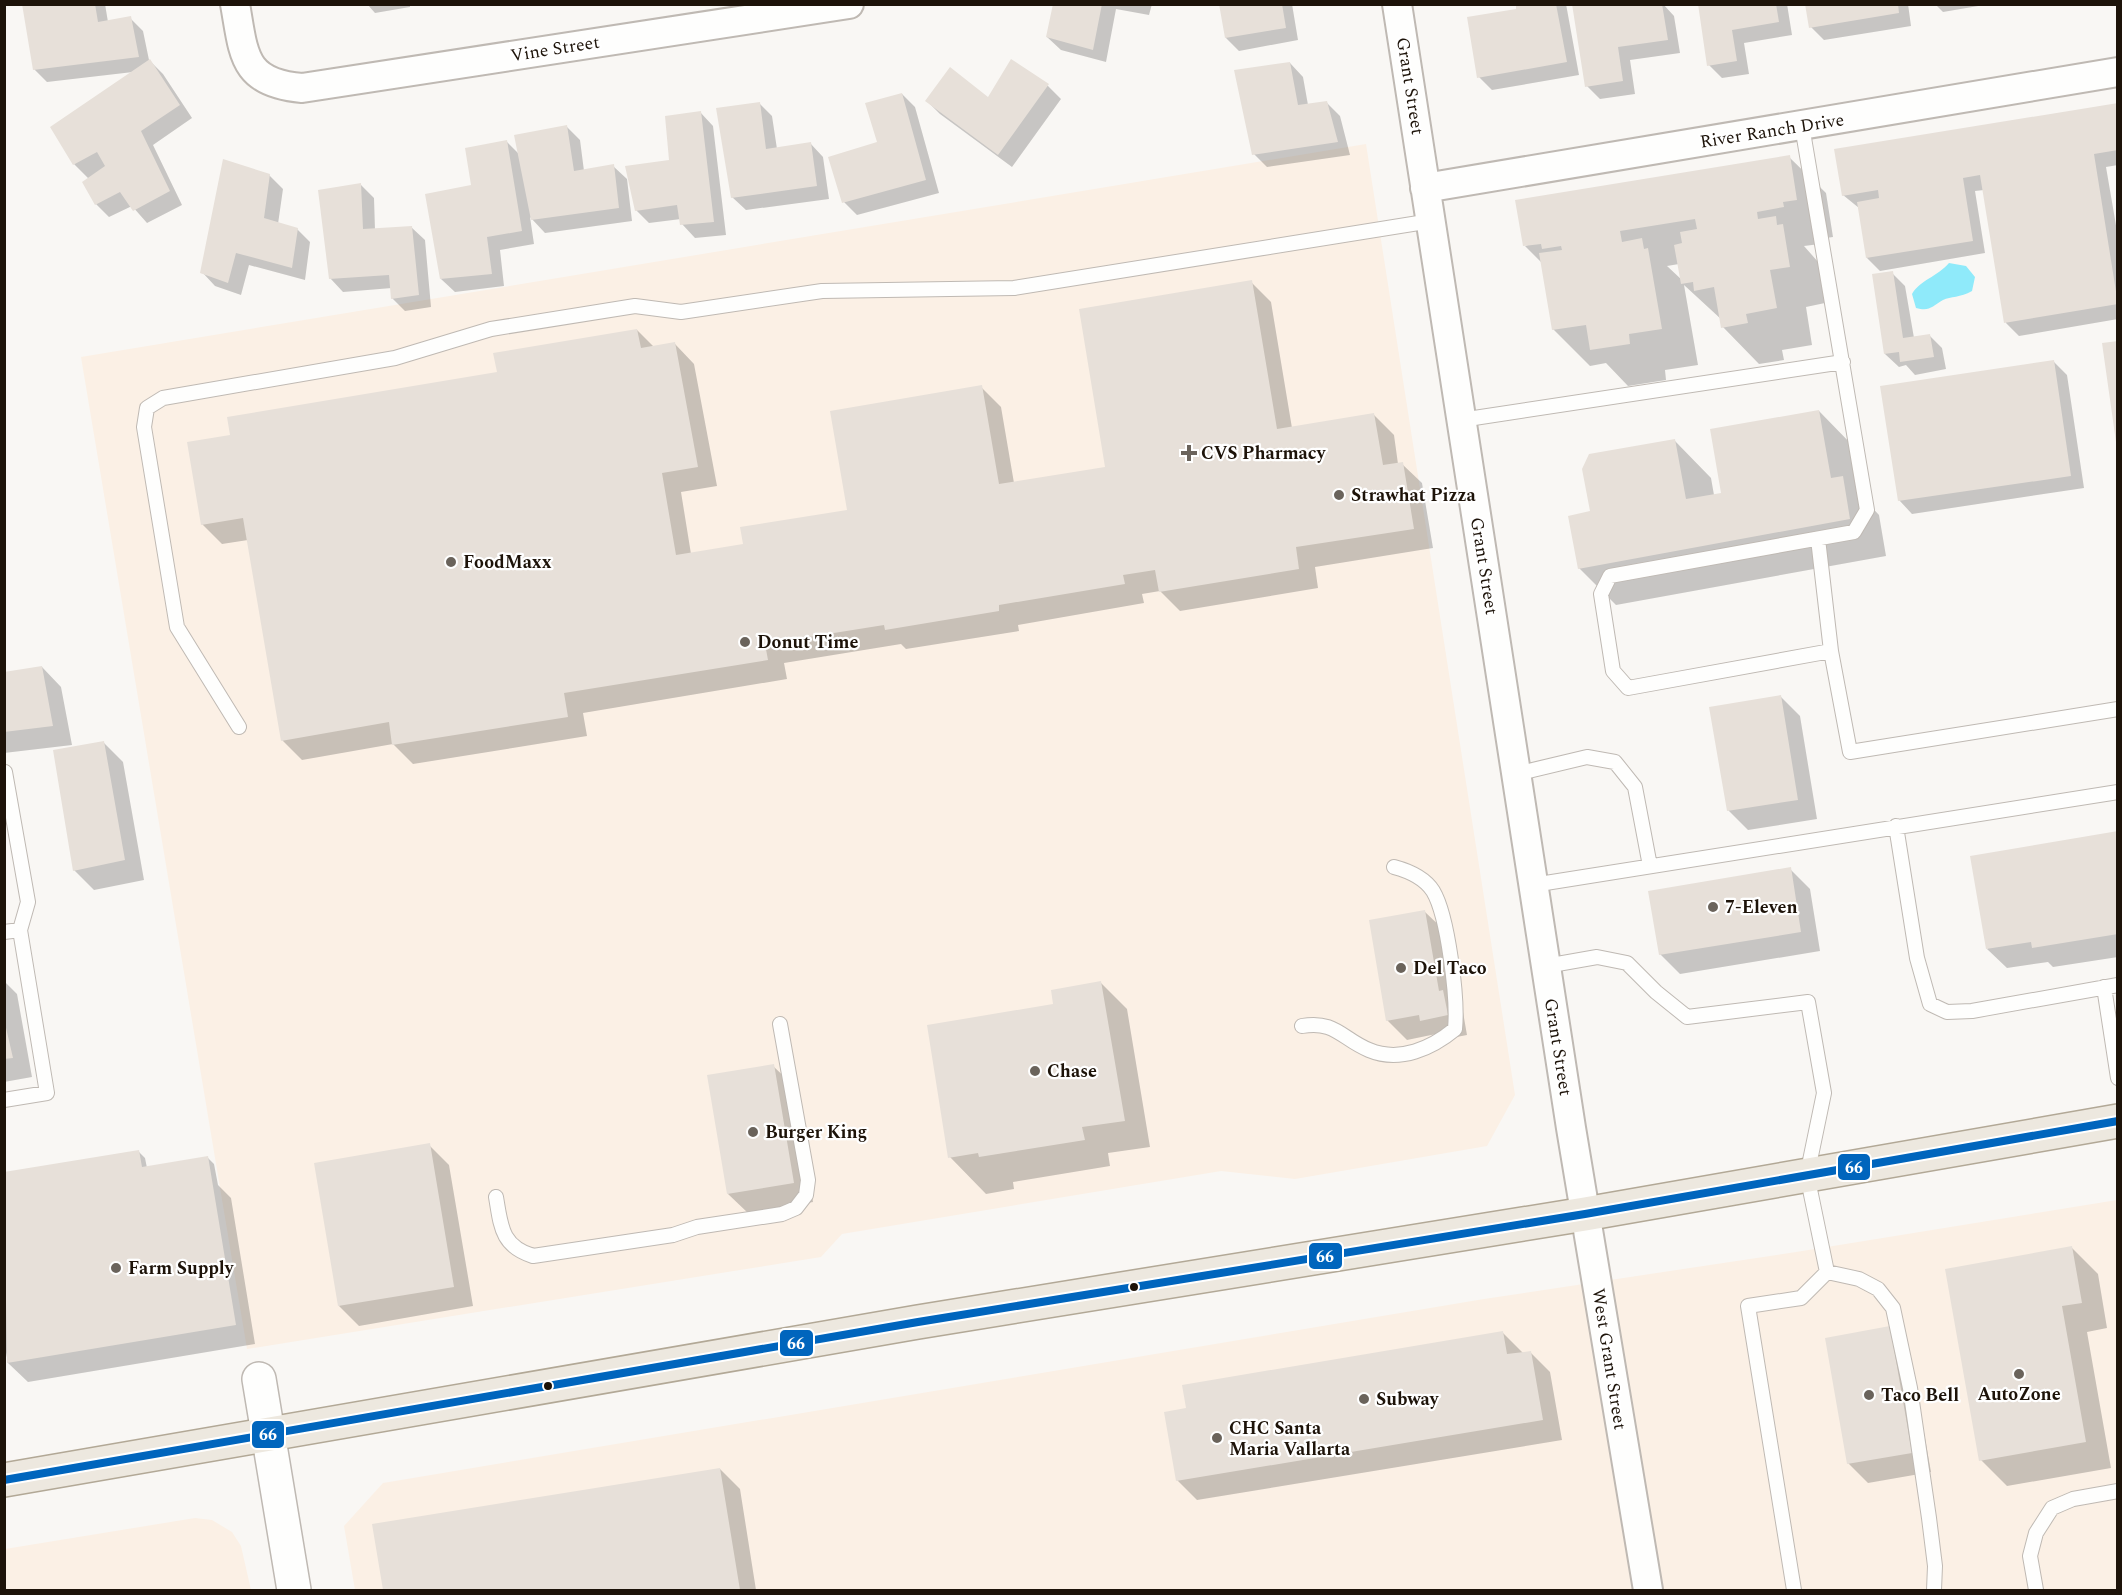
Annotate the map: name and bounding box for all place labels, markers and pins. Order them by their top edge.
place label: CVS Pharmacy [1201,440,1327,467]
marker: CVS Pharmacy [1182,446,1196,460]
place label: Strawhat Pizza [1351,482,1477,509]
marker: Strawhat Pizza [1332,488,1346,502]
place label: FoodMaxx [463,549,552,576]
marker: FoodMaxx [444,555,458,569]
place label: Donut Time [757,629,858,656]
marker: Donut Time [738,635,752,649]
place label: 7-Eleven [1725,894,1798,921]
marker: 7-Eleven [1706,900,1720,914]
place label: Del Taco [1413,955,1487,982]
marker: Del Taco [1394,961,1408,975]
place label: Chase [1047,1058,1097,1085]
marker: Chase [1028,1064,1042,1078]
place label: Burger King [765,1119,867,1146]
marker: Burger King [746,1125,760,1139]
place label: Farm Supply [128,1255,235,1282]
marker: Farm Supply [109,1261,123,1275]
unlabelled marker [1128,1281,1140,1293]
marker: AutoZone [2012,1367,2026,1381]
unlabelled marker [542,1380,554,1392]
place label: AutoZone [1977,1381,2061,1408]
place label: Taco Bell [1881,1382,1959,1409]
place label: Subway [1376,1386,1440,1413]
marker: Taco Bell [1862,1388,1876,1402]
marker: Subway [1357,1392,1371,1406]
place label: CHC Santa Maria Vallarta [1229,1415,1351,1463]
marker: CHC Santa Maria Vallarta [1210,1431,1224,1445]

